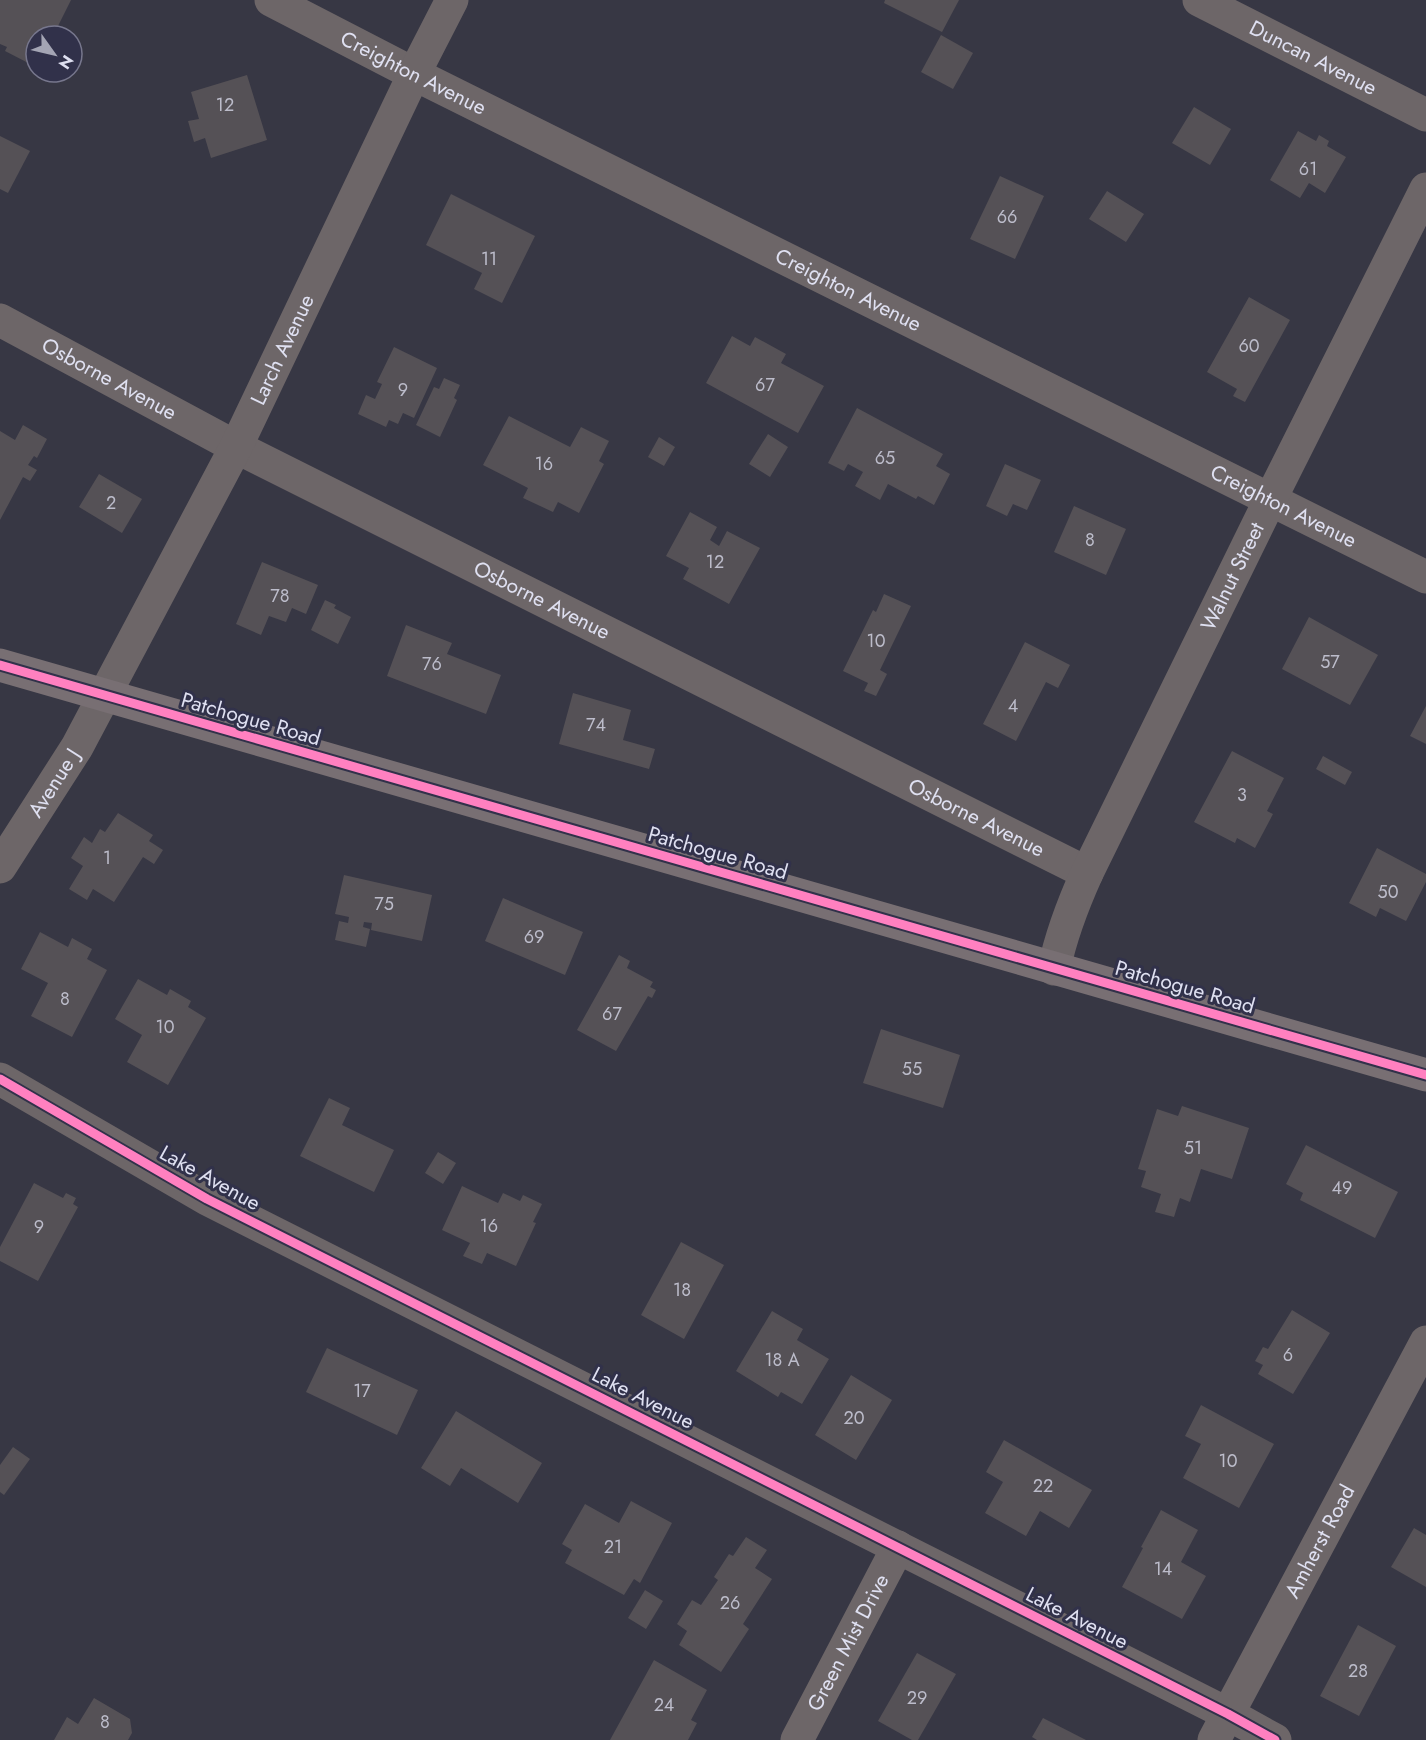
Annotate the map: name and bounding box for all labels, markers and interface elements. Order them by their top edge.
street label: Duncan Avenue [1244,13,1382,103]
street label: Creighton Avenue [335,23,492,123]
north arrow [24,24,84,84]
text: N [53,50,79,74]
house number: 12 [216,92,234,118]
house number: 61 [1299,156,1317,182]
house number: 66 [997,204,1017,230]
street label: Creighton Avenue [770,241,927,339]
house number: 11 [481,246,497,272]
street label: Larch Avenue [243,289,322,410]
street label: Osborne Avenue [36,330,182,427]
house number: 60 [1238,333,1260,359]
house number: 67 [755,372,775,398]
house number: 9 [398,377,408,403]
house number: 65 [875,445,895,471]
house number: 16 [535,451,553,477]
street label: Creighton Avenue [1205,457,1362,555]
house number: 2 [106,490,116,516]
street label: Walnut Street [1193,517,1272,636]
house number: 8 [1085,527,1095,553]
house number: 12 [706,549,724,575]
street label: Osborne Avenue [468,553,615,647]
house number: 78 [270,583,290,609]
house number: 10 [867,628,886,654]
house number: 57 [1320,649,1340,675]
house number: 76 [422,651,442,677]
street label: Patchogue Road [178,685,324,753]
house number: 4 [1008,693,1018,719]
house number: 74 [586,712,606,738]
street label: Avenue J [21,742,87,823]
street label: Osborne Avenue [903,771,1050,865]
house number: 3 [1237,782,1247,808]
street label: Patchogue Road [645,819,791,887]
house number: 1 [103,845,111,871]
house number: 50 [1378,879,1399,905]
house number: 75 [374,891,394,917]
house number: 69 [524,924,544,950]
street label: Patchogue Road [1112,953,1258,1021]
house number: 8 [60,986,70,1012]
house number: 67 [602,1001,622,1027]
house number: 10 [156,1014,175,1040]
house number: 55 [902,1056,922,1082]
house number: 51 [1184,1135,1202,1161]
street label: Lake Avenue [154,1138,266,1218]
house number: 49 [1332,1175,1352,1201]
house number: 16 [480,1213,498,1239]
house number: 9 [34,1214,44,1240]
house number: 18 [673,1277,691,1303]
house number: 6 [1283,1342,1293,1368]
house number: 18 A [764,1347,800,1373]
street label: Lake Avenue [587,1359,699,1437]
house number: 17 [353,1378,371,1404]
house number: 20 [843,1405,865,1431]
house number: 10 [1219,1448,1238,1474]
house number: 22 [1033,1473,1053,1499]
street label: Amherst Road [1277,1479,1362,1603]
house number: 21 [604,1534,622,1560]
house number: 14 [1154,1556,1172,1582]
street label: Green Mist Drive [800,1568,896,1716]
street label: Lake Avenue [1021,1579,1133,1657]
house number: 26 [720,1590,740,1616]
house number: 28 [1348,1658,1368,1684]
house number: 29 [907,1685,927,1711]
house number: 24 [654,1692,674,1718]
house number: 8 [100,1709,110,1735]

